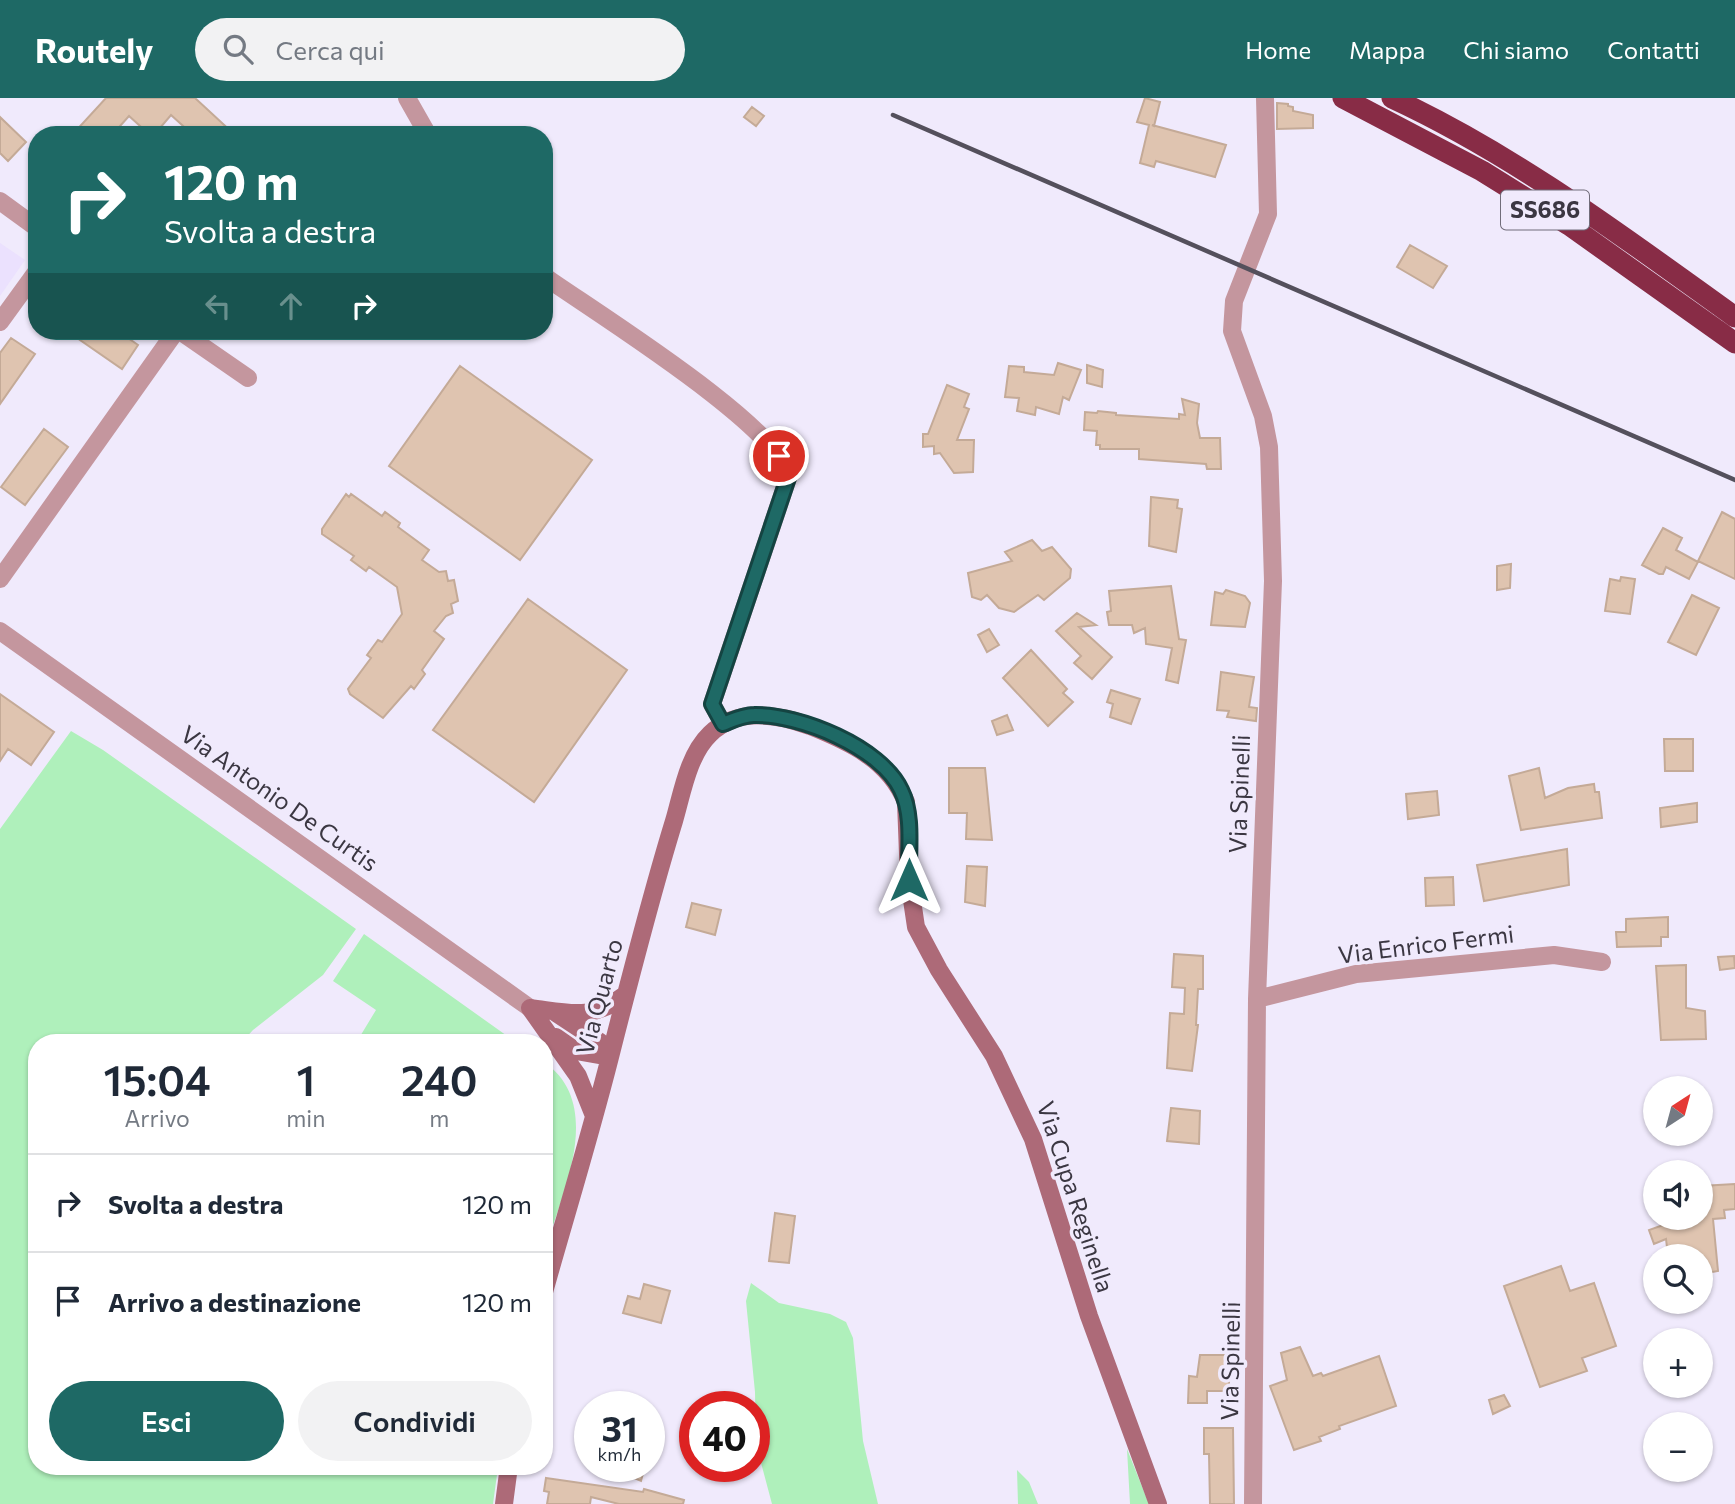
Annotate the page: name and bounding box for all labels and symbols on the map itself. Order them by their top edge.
road number: SS686 [1501,190,1589,230]
pin [749,426,809,486]
street label: Via Antonio De Curtis [176,719,384,877]
street label: Via Spinelli [1222,734,1255,854]
position arrow [872,843,946,917]
street label: Via Enrico Fermi [1336,918,1515,969]
street label: Via Quarto [569,935,628,1058]
north arrow [1643,1076,1713,1146]
street label: Via Cupa Reginella [1032,1097,1121,1296]
street label: Via Spinelli [1214,1301,1245,1421]
speed limit sign: 40 [679,1391,770,1482]

